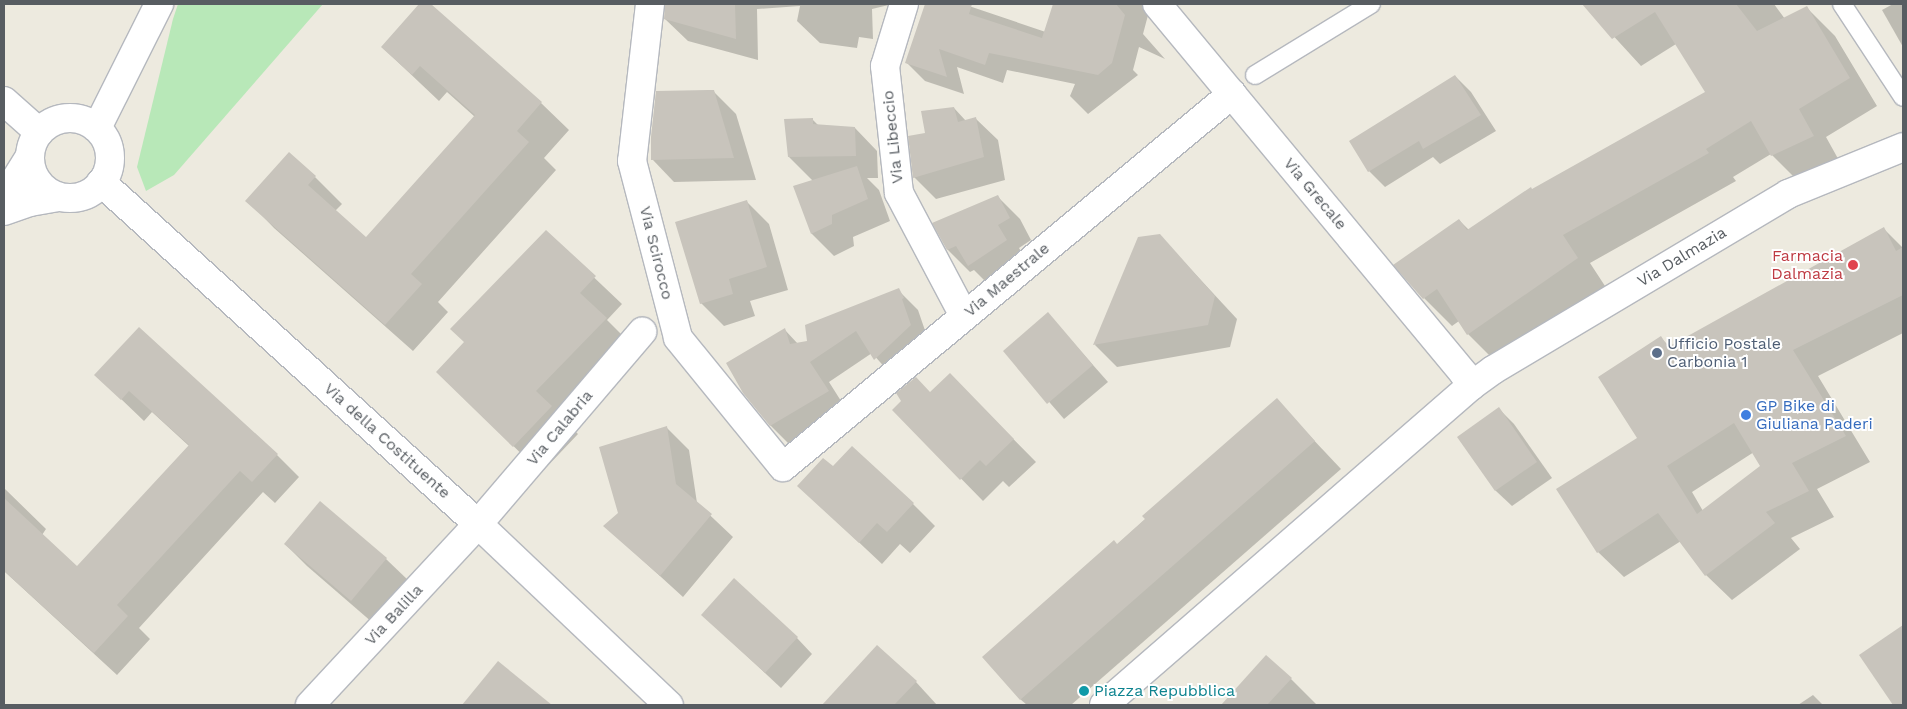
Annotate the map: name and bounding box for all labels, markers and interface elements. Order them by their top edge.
street label: Via Libeccio [879,89,907,185]
street label: Via Grecale [1279,154,1351,234]
street label: Via Scirocco [635,204,677,302]
street label: Via Dalmazia [1634,223,1730,291]
street label: Via Maestrale [960,239,1054,321]
place label: Farmacia Dalmazia [1771,246,1843,284]
marker: Farmacia Dalmazia [1847,259,1859,271]
place label: Ufficio Postale Carbonia 1 [1667,334,1781,372]
marker: Ufficio Postale Carbonia 1 [1651,347,1663,359]
street label: Via della Costituente [320,379,454,503]
street label: Via Calabria [523,386,597,470]
place label: GP Bike di Giuliana Paderi [1756,396,1873,434]
marker: GP Bike di Giuliana Paderi [1740,409,1752,421]
street label: Via Balilla [361,580,427,650]
place label: Piazza Repubblica [1094,681,1235,701]
marker: Piazza Repubblica [1078,685,1090,697]

